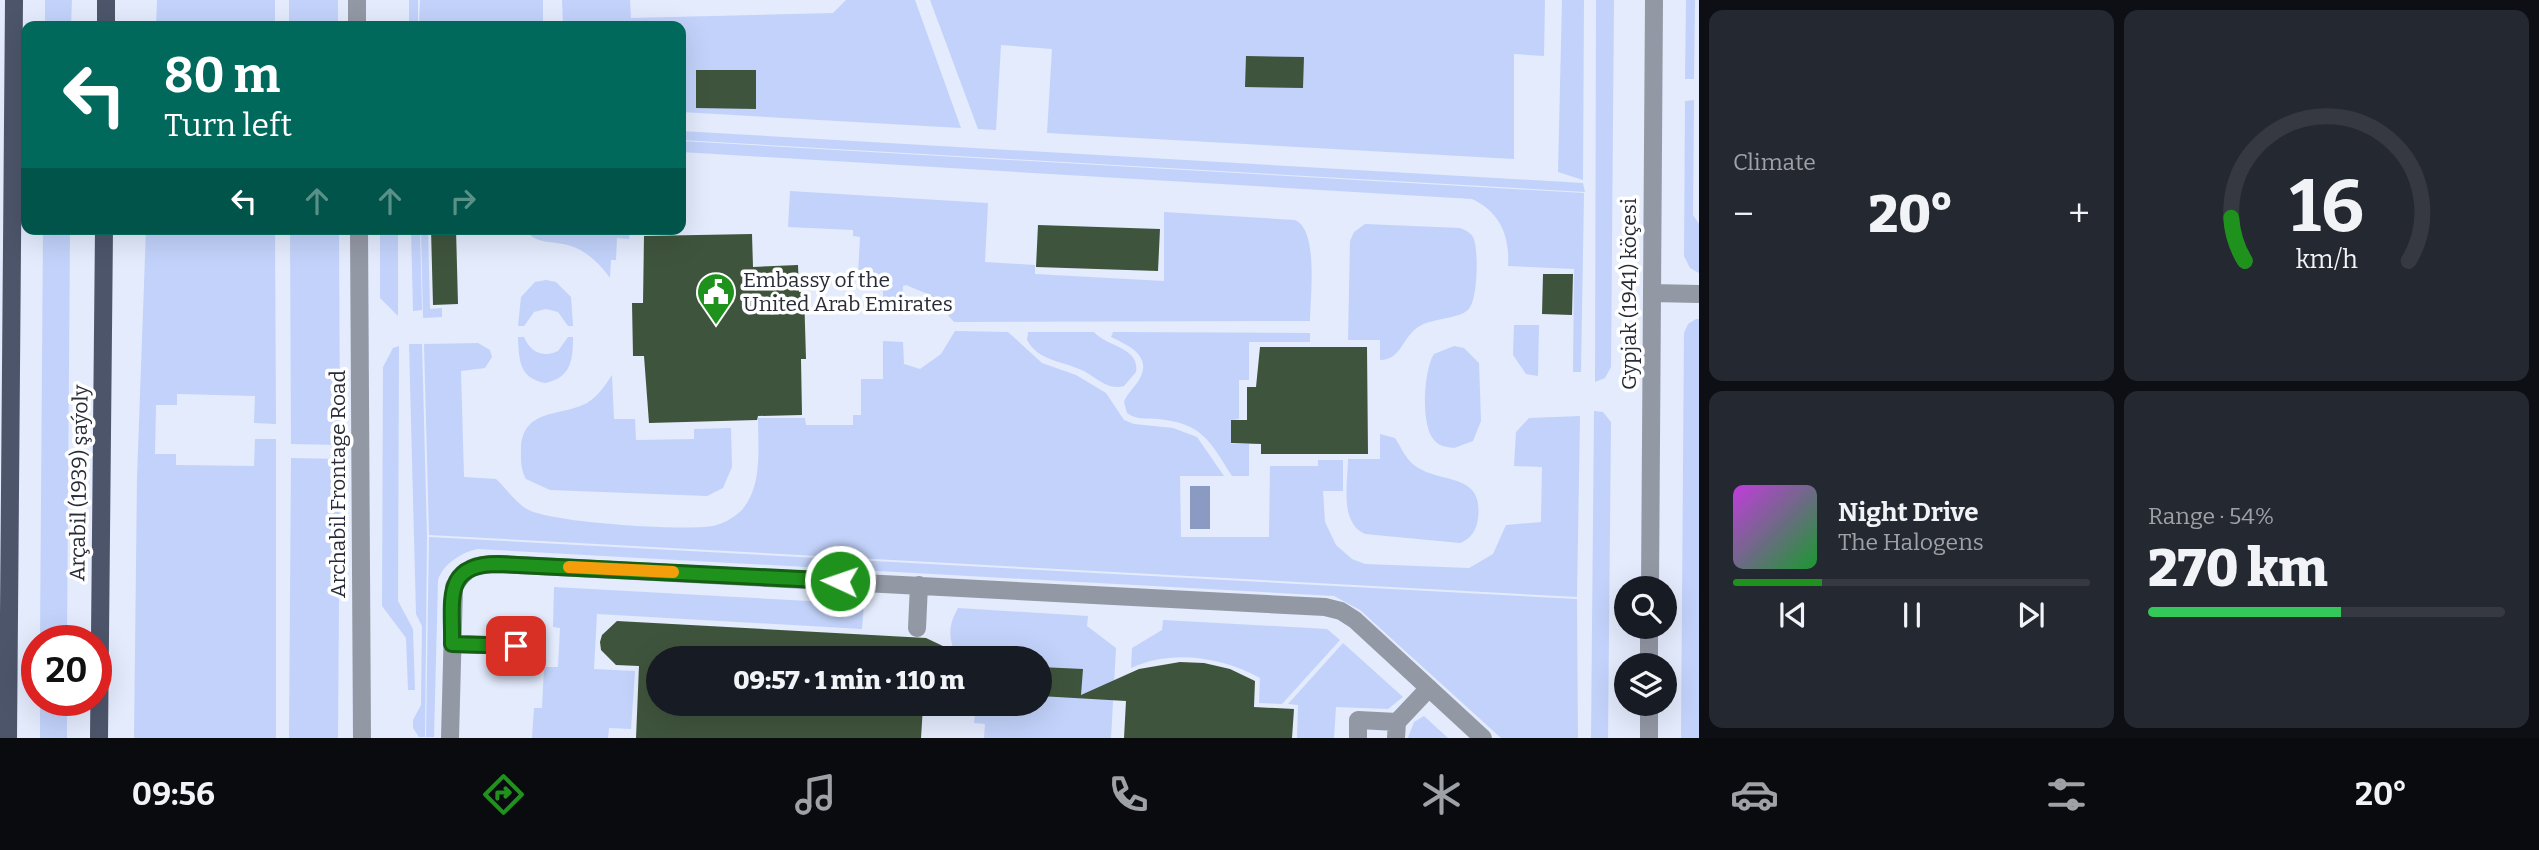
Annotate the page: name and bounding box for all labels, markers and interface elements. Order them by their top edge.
text: 80 m [164,46,280,105]
icon: left [49,49,140,140]
text: Turn left [164,106,292,144]
text: Climate [1733,148,1816,176]
text: 16 [2289,164,2364,251]
icon: left [225,182,263,220]
icon: ahead [298,182,336,220]
icon: ahead [371,182,409,220]
icon: right [444,182,482,220]
text: 20° [1869,183,1954,246]
text: − [1733,191,1754,237]
text: + [2068,191,2090,237]
street label: Gypjak (1941) köçesi [1616,198,1642,390]
text: km/h [2296,245,2358,275]
place label: Embassy of the United Arab Emirates [743,267,953,317]
public building icon: Embassy of the United Arab Emirates [695,271,737,326]
street label: Archabil Frontage Road [325,370,351,598]
street label: Arçabil (1939) şaýoly [64,384,94,581]
text: Night Drive [1838,497,1979,528]
text: Range · 54% [2148,502,2274,530]
text: The Halogens [1838,528,1984,556]
text: 270 km [2148,537,2328,600]
position arrow [803,544,877,618]
map controls [1614,576,1677,716]
button: search [1614,576,1677,639]
icon: previous [1774,596,1812,634]
icon: pause [1893,596,1931,634]
icon: next [2012,596,2050,634]
pin [486,616,546,676]
speed limit sign: 20 [21,625,112,716]
icon: arrive [497,627,535,665]
button: layers [1614,653,1677,716]
text: 09:57 · 1 min · 110 m [733,665,965,696]
icon: directions [479,770,528,819]
icon: music [791,770,840,819]
icon: phone [1104,770,1153,819]
icon: climate [1417,770,1466,819]
icon: car [1730,770,1779,819]
icon: filters [2042,770,2091,819]
text: 09:56 [132,775,215,813]
text: 20° [2355,775,2407,813]

